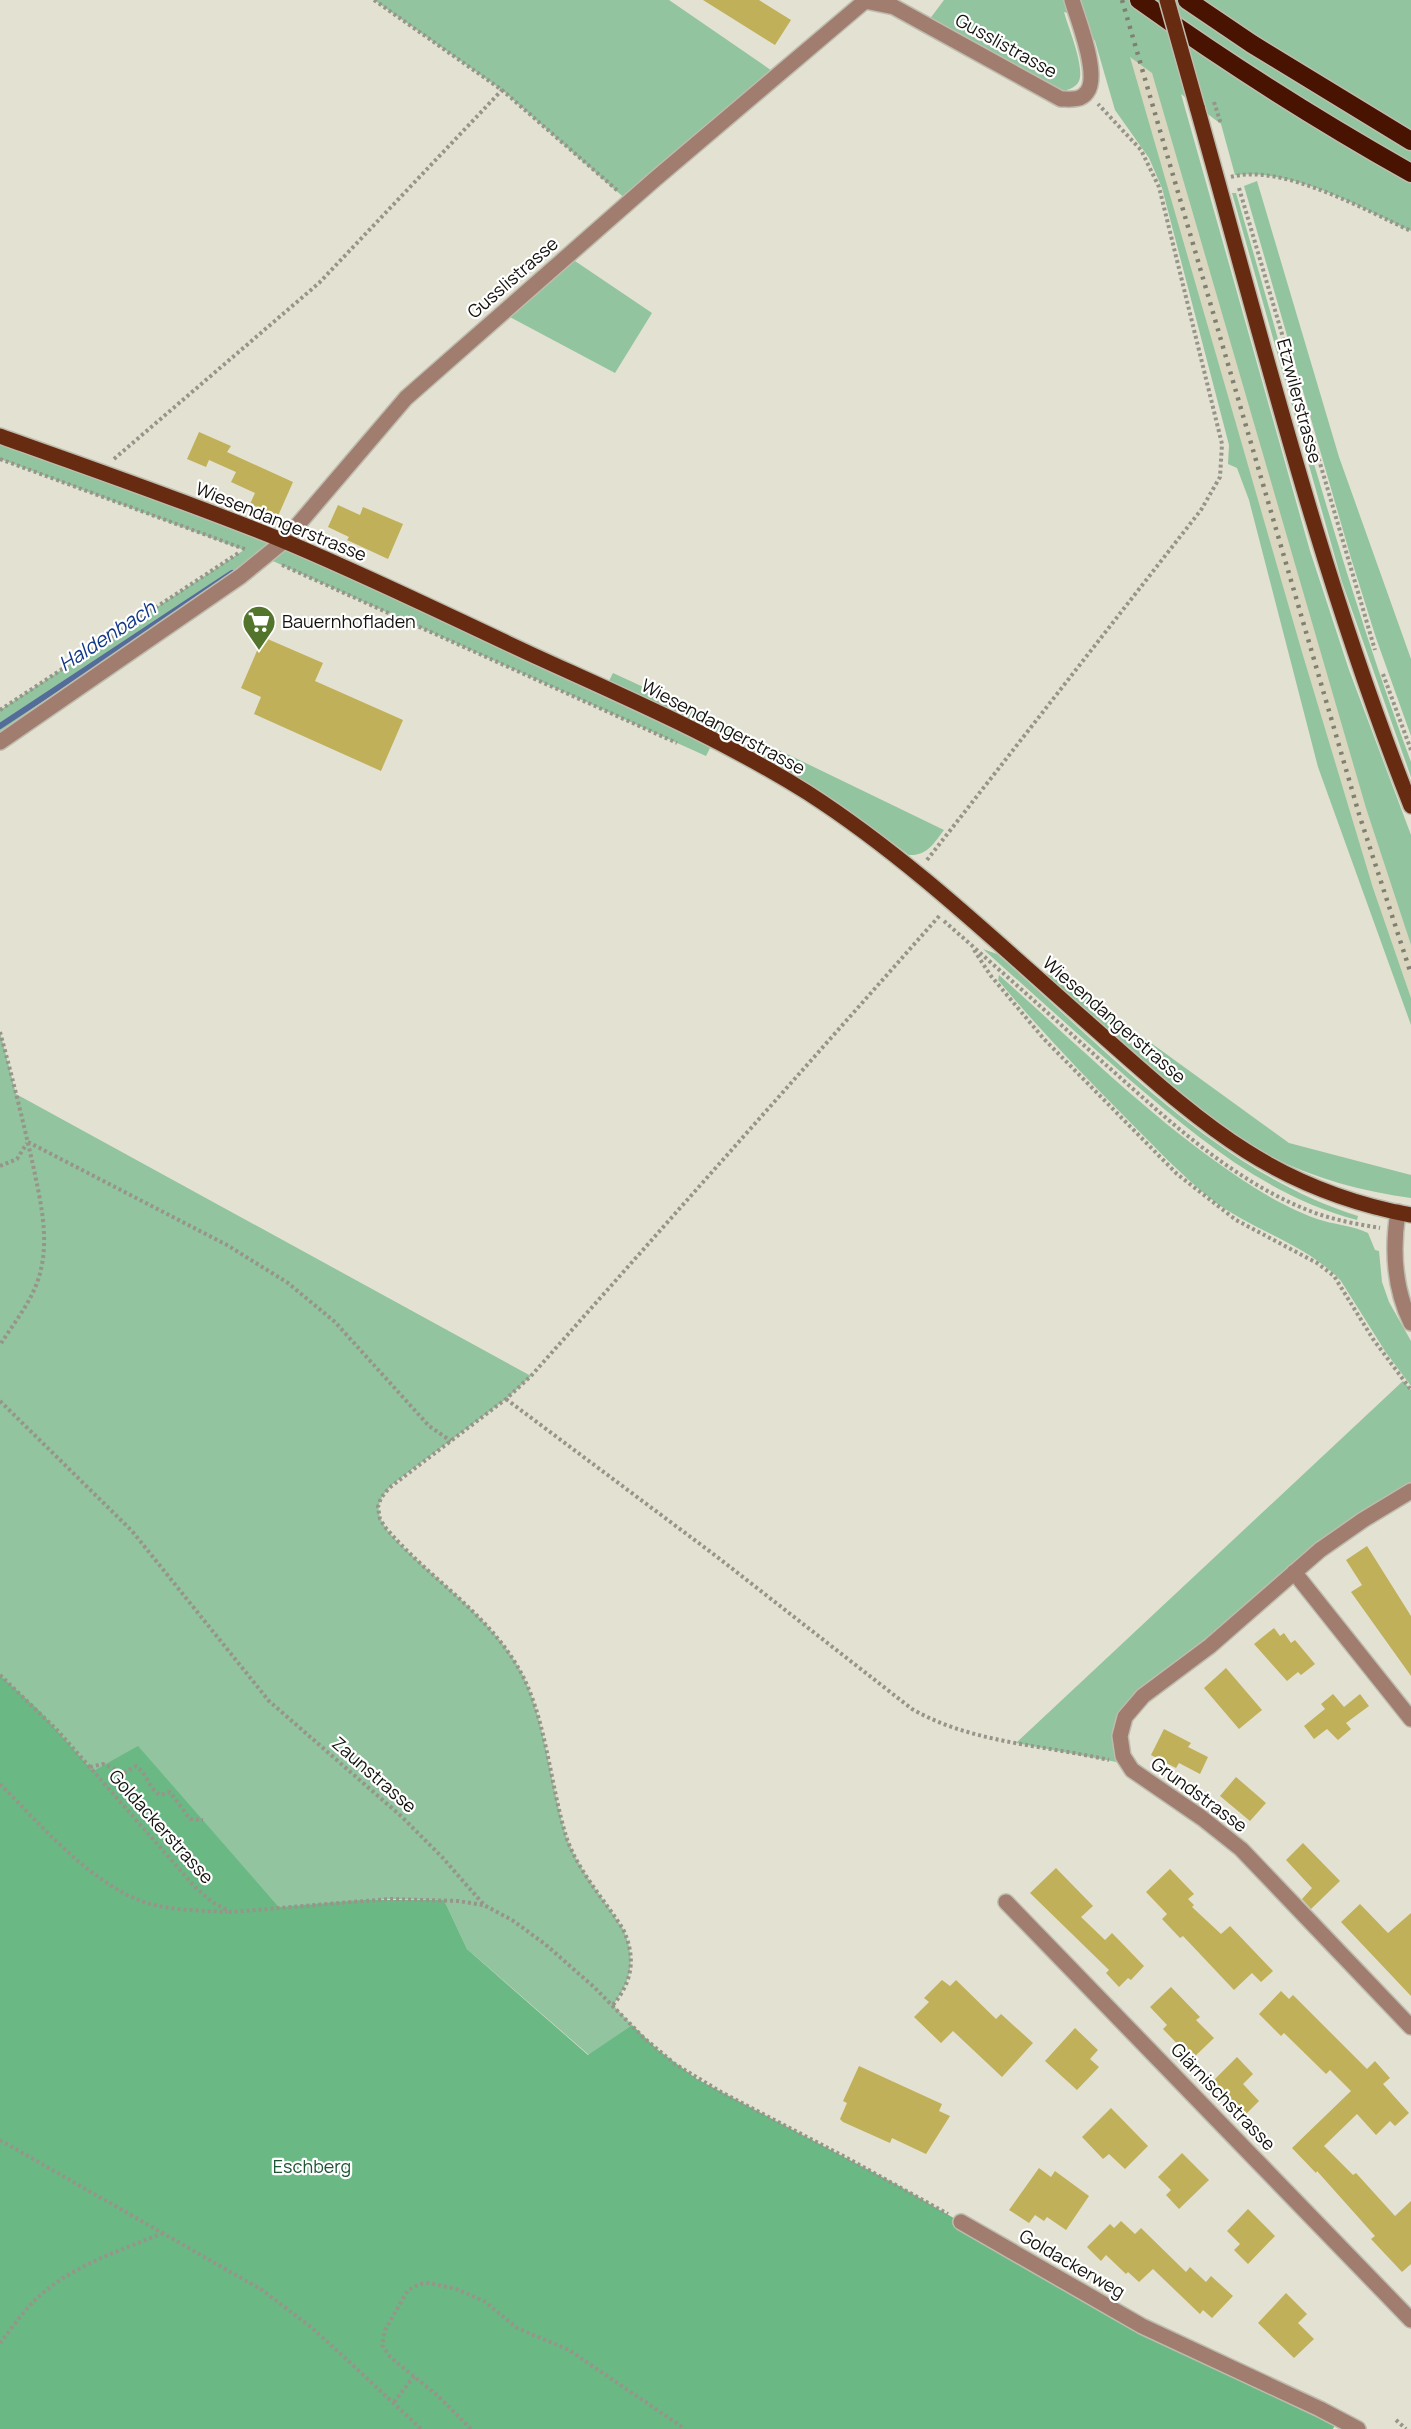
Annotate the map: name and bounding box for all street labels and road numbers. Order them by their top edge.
street label: Gusslistrasse [951,7,1062,83]
street label: Gusslistrasse [462,231,563,323]
street label: Etzwilerstrasse [1272,336,1328,466]
street label: Wiesendangerstrasse [192,476,370,566]
street label: Wiesendangerstrasse [637,673,810,780]
street label: Wiesendangerstrasse [1038,950,1191,1088]
street label: Zaunstrasse [327,1731,422,1818]
street label: Grundstrasse [1147,1751,1253,1837]
street label: Goldackerstrasse [104,1764,219,1889]
street label: Glärnischstrasse [1166,2037,1281,2155]
street label: Goldackerweg [1015,2223,1130,2303]

